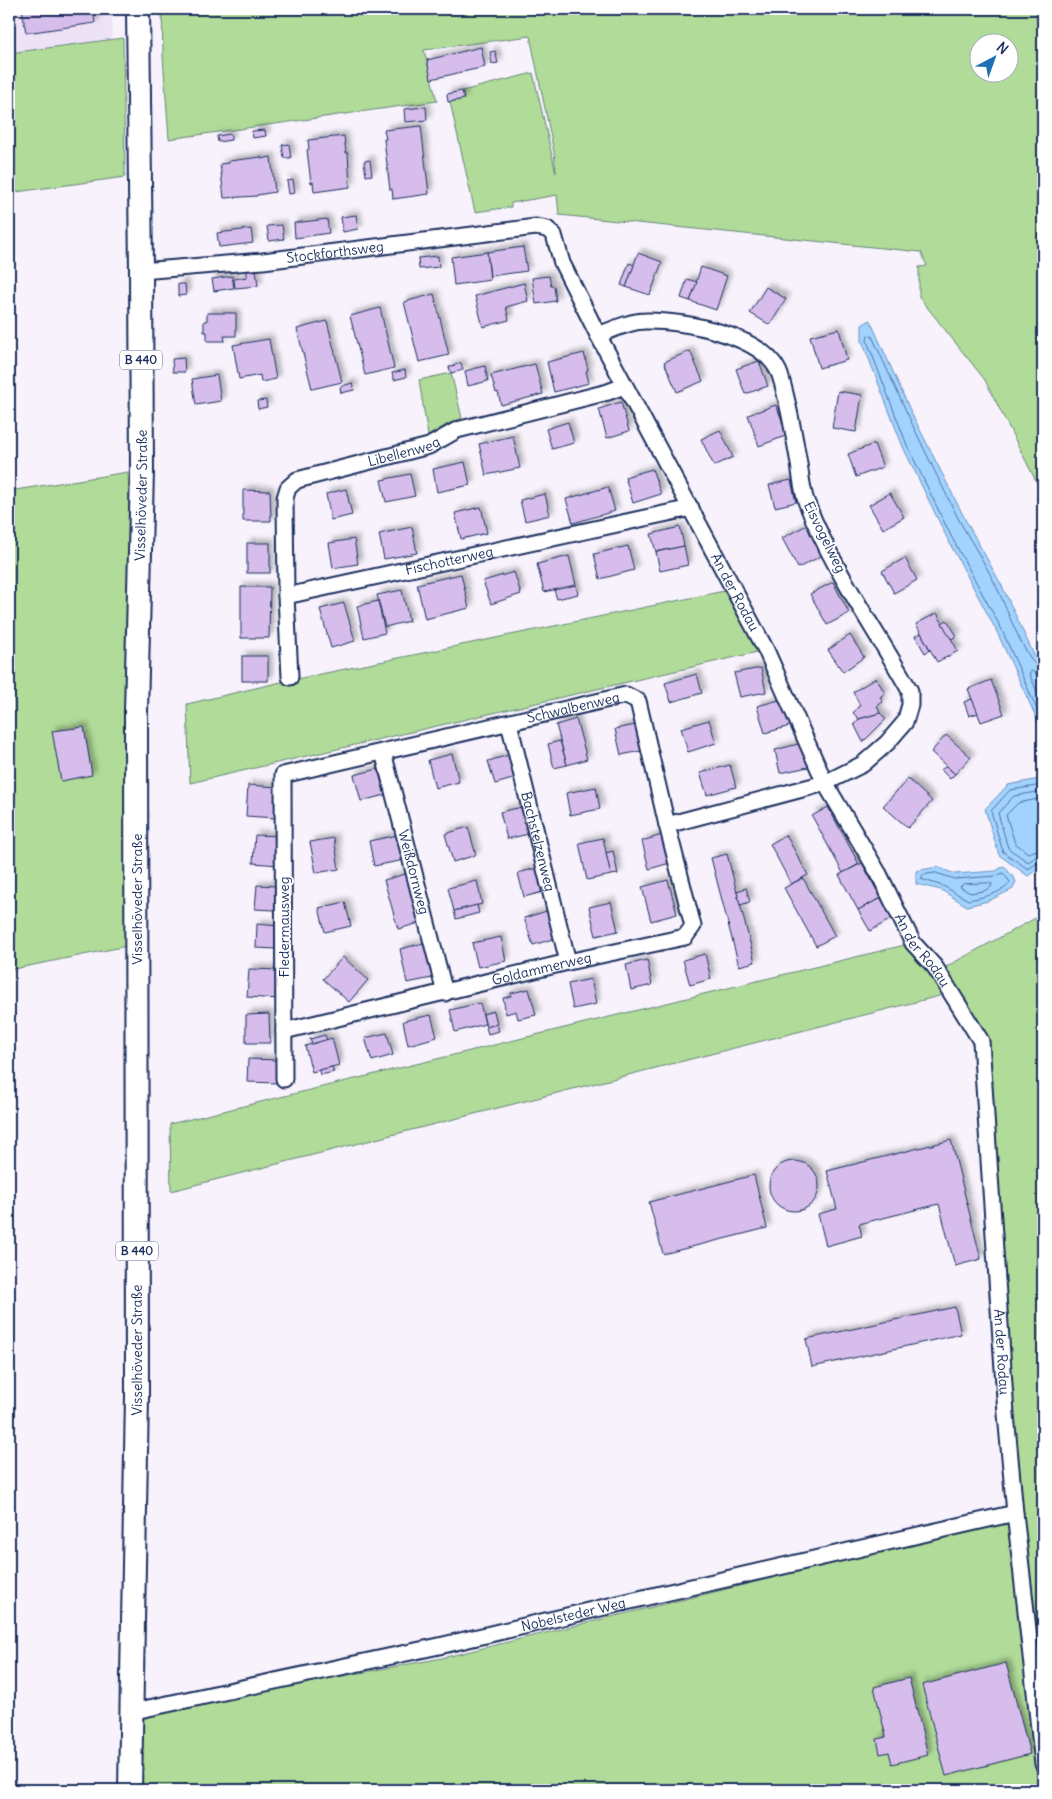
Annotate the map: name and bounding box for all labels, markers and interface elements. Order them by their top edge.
north arrow [970,32,1020,82]
text: N [993,38,1012,58]
street label: Stockforthsweg [285,237,385,267]
road number: B 440 [120,350,162,370]
street label: Visselhöveder Straße [131,429,151,561]
street label: Libellenweg [366,433,443,470]
street label: Eisvogelweg [800,498,850,576]
street label: Fischotterweg [404,542,495,579]
street label: An der Rodau [707,550,763,634]
street label: Schwalbenweg [525,688,621,727]
street label: Bachstelzenweg [517,790,559,893]
street label: Weißdornweg [394,828,433,916]
street label: Visselhöveder Straße [128,833,146,965]
street label: Fledermausweg [275,876,293,978]
street label: An der Rodau [891,910,954,990]
street label: Goldammerweg [490,948,593,989]
road number: B 440 [116,1242,158,1260]
street label: Visselhöveder Straße [128,1284,146,1416]
street label: An der Rodau [990,1308,1014,1395]
street label: Nobelsteder Weg [519,1593,627,1635]

